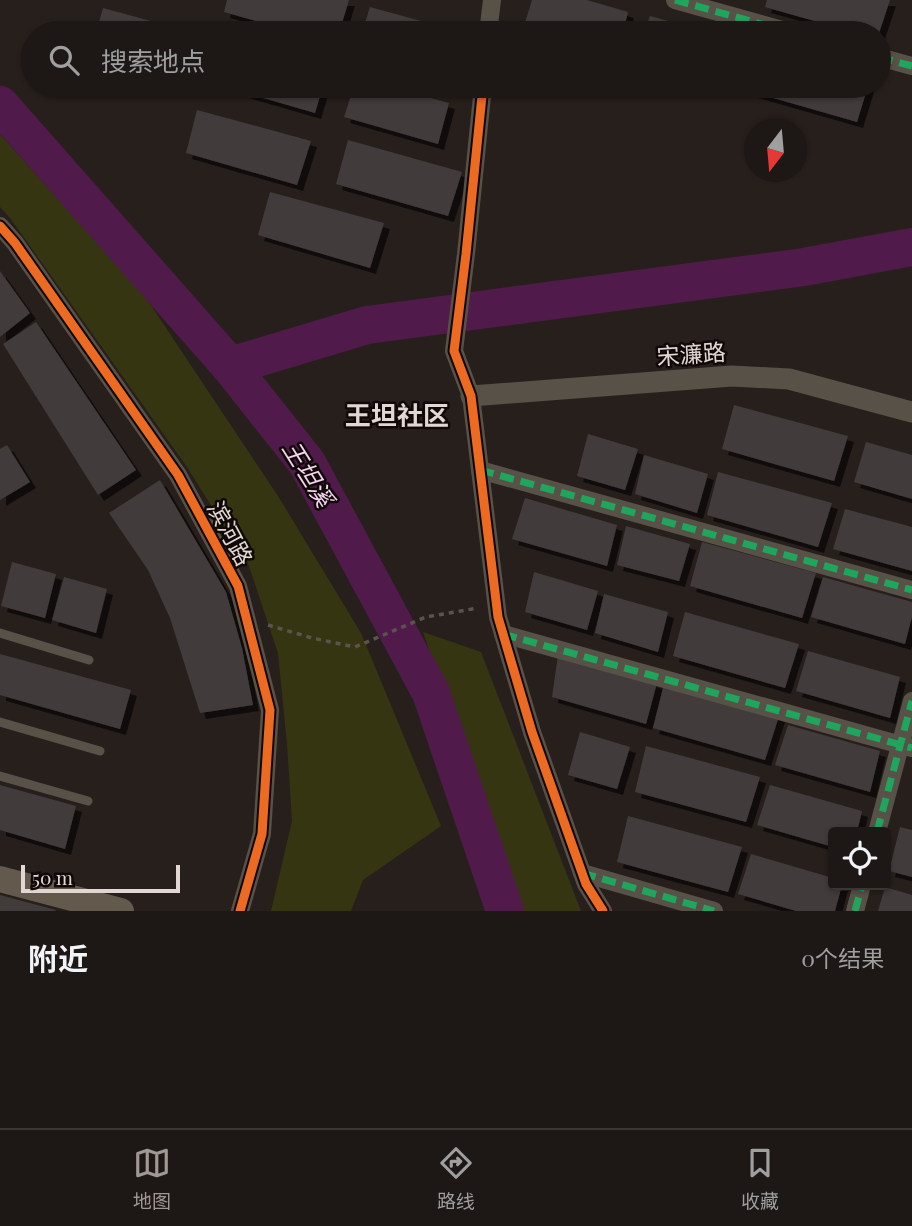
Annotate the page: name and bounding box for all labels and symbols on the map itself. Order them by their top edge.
north arrow [744,119,807,182]
street label: 宋濂路 [656,335,726,371]
district label: 王坦社区 [345,397,449,432]
water label: 王坦溪 [276,434,343,515]
street label: 滨河路 [201,495,261,571]
scale bar [21,862,180,894]

